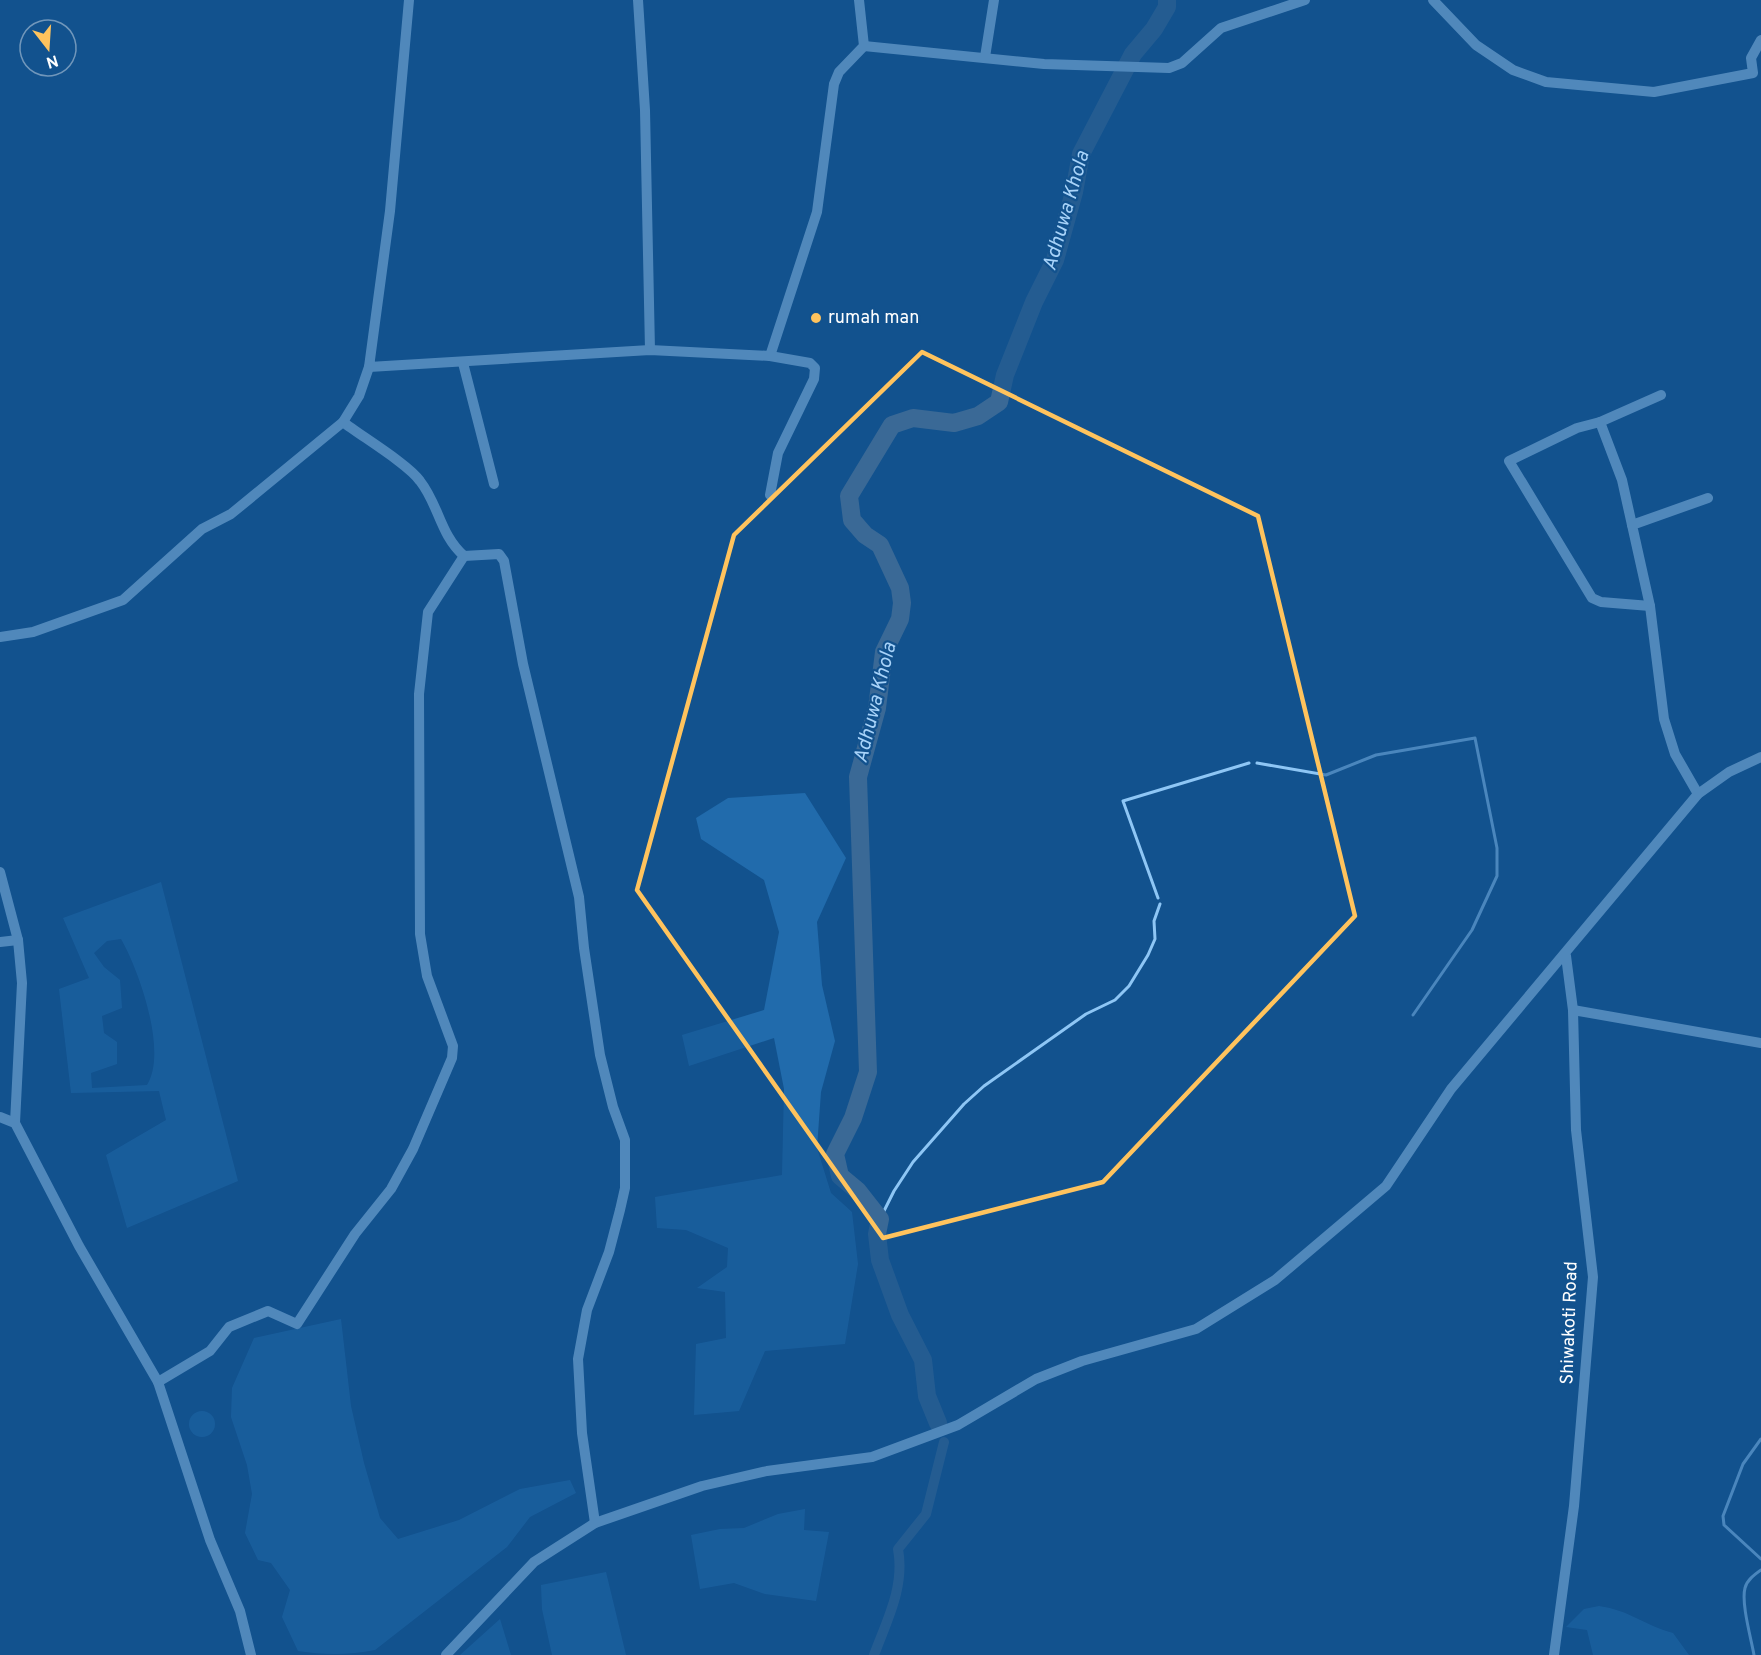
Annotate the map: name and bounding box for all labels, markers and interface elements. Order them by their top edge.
north arrow [18,18,78,78]
text: N [43,49,60,72]
water label: Adhuwa Khola [1038,147,1097,274]
place label: rumah man [828,307,919,330]
marker: rumah man [809,311,823,325]
water label: Adhuwa Khola [848,639,904,766]
street label: Shiwakoti Road [1556,1261,1584,1385]

